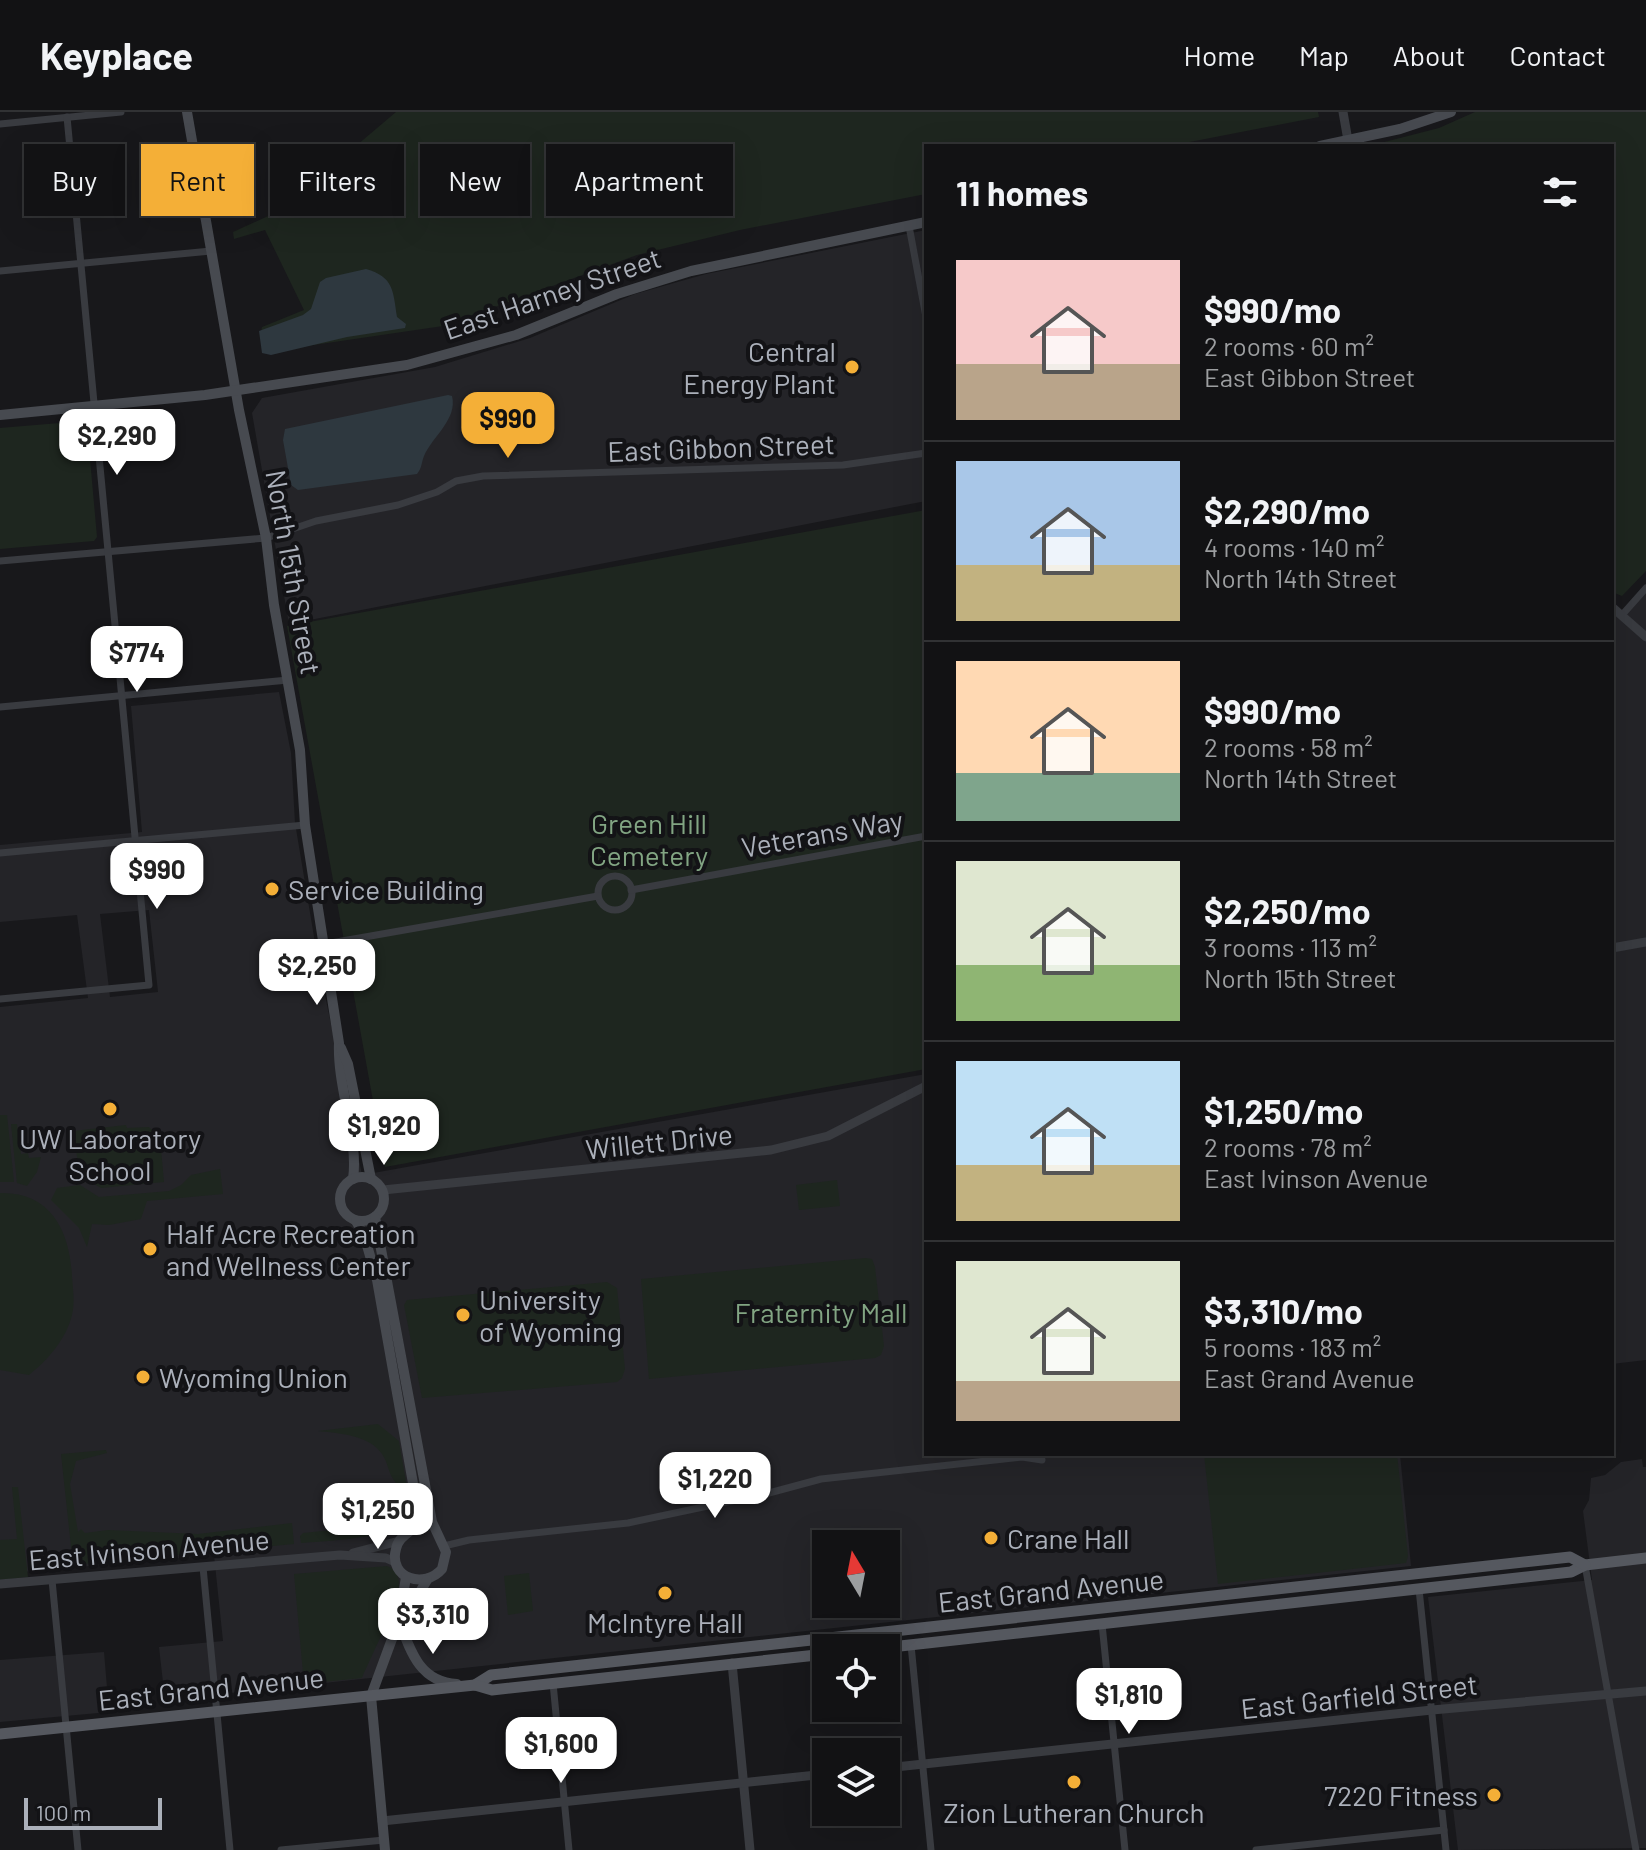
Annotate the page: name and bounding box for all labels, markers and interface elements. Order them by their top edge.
text: Keyplace [40,32,193,78]
text: Home [1184,38,1255,72]
text: Map [1299,38,1349,72]
text: About [1393,38,1465,72]
text: Contact [1509,38,1606,72]
chip: Buy [24,144,125,216]
chip: Rent [141,144,254,216]
chip: Filters [270,144,404,216]
chip: New [420,144,530,216]
chip: Apartment [546,144,733,216]
icon: filters [1538,170,1582,214]
text: 11 homes [956,172,1088,213]
street label: East Harney Street [439,240,665,346]
text: $990/mo [1204,289,1341,330]
icon: home [1020,292,1116,388]
text: 2 rooms · 60 m² [1204,330,1374,361]
place label: Central Energy Plant [683,334,836,400]
marker: Central Energy Plant [843,358,861,376]
text: East Gibbon Street [1204,361,1415,392]
pin: $990 [461,392,555,460]
text: $990 [479,402,537,433]
pin: $2,290 [52,409,182,477]
text: $2,290 [77,419,157,450]
street label: East Gibbon Street [607,426,835,468]
street label: North 15th Street [259,467,329,677]
text: $2,290/mo [1204,490,1370,531]
icon: home [1020,493,1116,589]
text: 4 rooms · 140 m² [1204,531,1384,562]
text: North 14th Street [1204,562,1397,593]
pin: $774 [90,626,184,694]
text: $774 [109,636,165,667]
text: $990/mo [1204,690,1341,731]
icon: home [1020,693,1116,789]
text: 2 rooms · 58 m² [1204,731,1373,762]
text: North 14th Street [1204,762,1397,793]
street label: Veterans Way [739,802,906,864]
park label: Green Hill Cemetery [590,806,708,872]
pin: $990 [110,843,204,911]
text: $990 [128,853,186,884]
place label: Service Building [288,872,484,906]
marker: Service Building [263,880,281,898]
text: $2,250/mo [1204,890,1371,931]
icon: home [1020,893,1116,989]
text: 3 rooms · 113 m² [1204,931,1377,962]
pin: $2,250 [252,939,382,1007]
text: $2,250 [277,949,357,980]
text: North 15th Street [1204,962,1396,993]
text: $1,250/mo [1204,1090,1364,1131]
icon: home [1020,1093,1116,1189]
pin: $1,920 [319,1099,449,1167]
marker: UW Laboratory School [101,1100,119,1118]
text: $1,920 [347,1109,421,1140]
street label: Willett Drive [584,1116,734,1166]
place label: UW Laboratory School [19,1121,201,1187]
text: 2 rooms · 78 m² [1204,1131,1372,1162]
text: East Ivinson Avenue [1204,1162,1428,1193]
place label: Half Acre Recreation and Wellness Center [166,1216,416,1282]
marker: Half Acre Recreation and Wellness Center [141,1240,159,1258]
place label: University of Wyoming [479,1282,622,1348]
text: $3,310/mo [1204,1290,1363,1331]
icon: home [1020,1293,1116,1389]
park label: Fraternity Mall [735,1295,907,1329]
marker: University of Wyoming [454,1306,472,1324]
text: 5 rooms · 183 m² [1204,1331,1381,1362]
place label: Wyoming Union [159,1360,348,1394]
text: East Grand Avenue [1204,1362,1415,1393]
marker: Wyoming Union [134,1368,152,1386]
pin: $1,220 [650,1452,780,1520]
text: $1,220 [678,1462,752,1493]
pin: $1,250 [313,1483,443,1551]
text: $1,250 [341,1493,415,1524]
place label: Crane Hall [1007,1521,1129,1555]
street label: East Ivinson Avenue [27,1522,271,1576]
marker: Crane Hall [982,1529,1000,1547]
north arrow [812,1530,900,1618]
map controls [812,1530,900,1826]
street label: East Grand Avenue [936,1561,1166,1619]
marker: McIntyre Hall [656,1584,674,1602]
pin: $3,310 [368,1588,498,1656]
text: $3,310 [396,1598,470,1629]
place label: McIntyre Hall [587,1605,743,1639]
button: locate [812,1634,900,1722]
street label: East Grand Avenue [96,1659,326,1717]
street label: East Garfield Street [1239,1667,1479,1725]
pin: $1,810 [1064,1668,1194,1736]
text: $1,810 [1095,1678,1163,1709]
pin: $1,600 [496,1717,626,1785]
text: $1,600 [524,1727,598,1758]
button: layers [812,1738,900,1826]
marker: Zion Lutheran Church [1065,1773,1083,1791]
place label: 7220 Fitness [1324,1778,1478,1812]
marker: 7220 Fitness [1485,1786,1503,1804]
scale bar [24,1794,162,1830]
place label: Zion Lutheran Church [943,1795,1205,1829]
text: 100 m [36,1799,91,1825]

